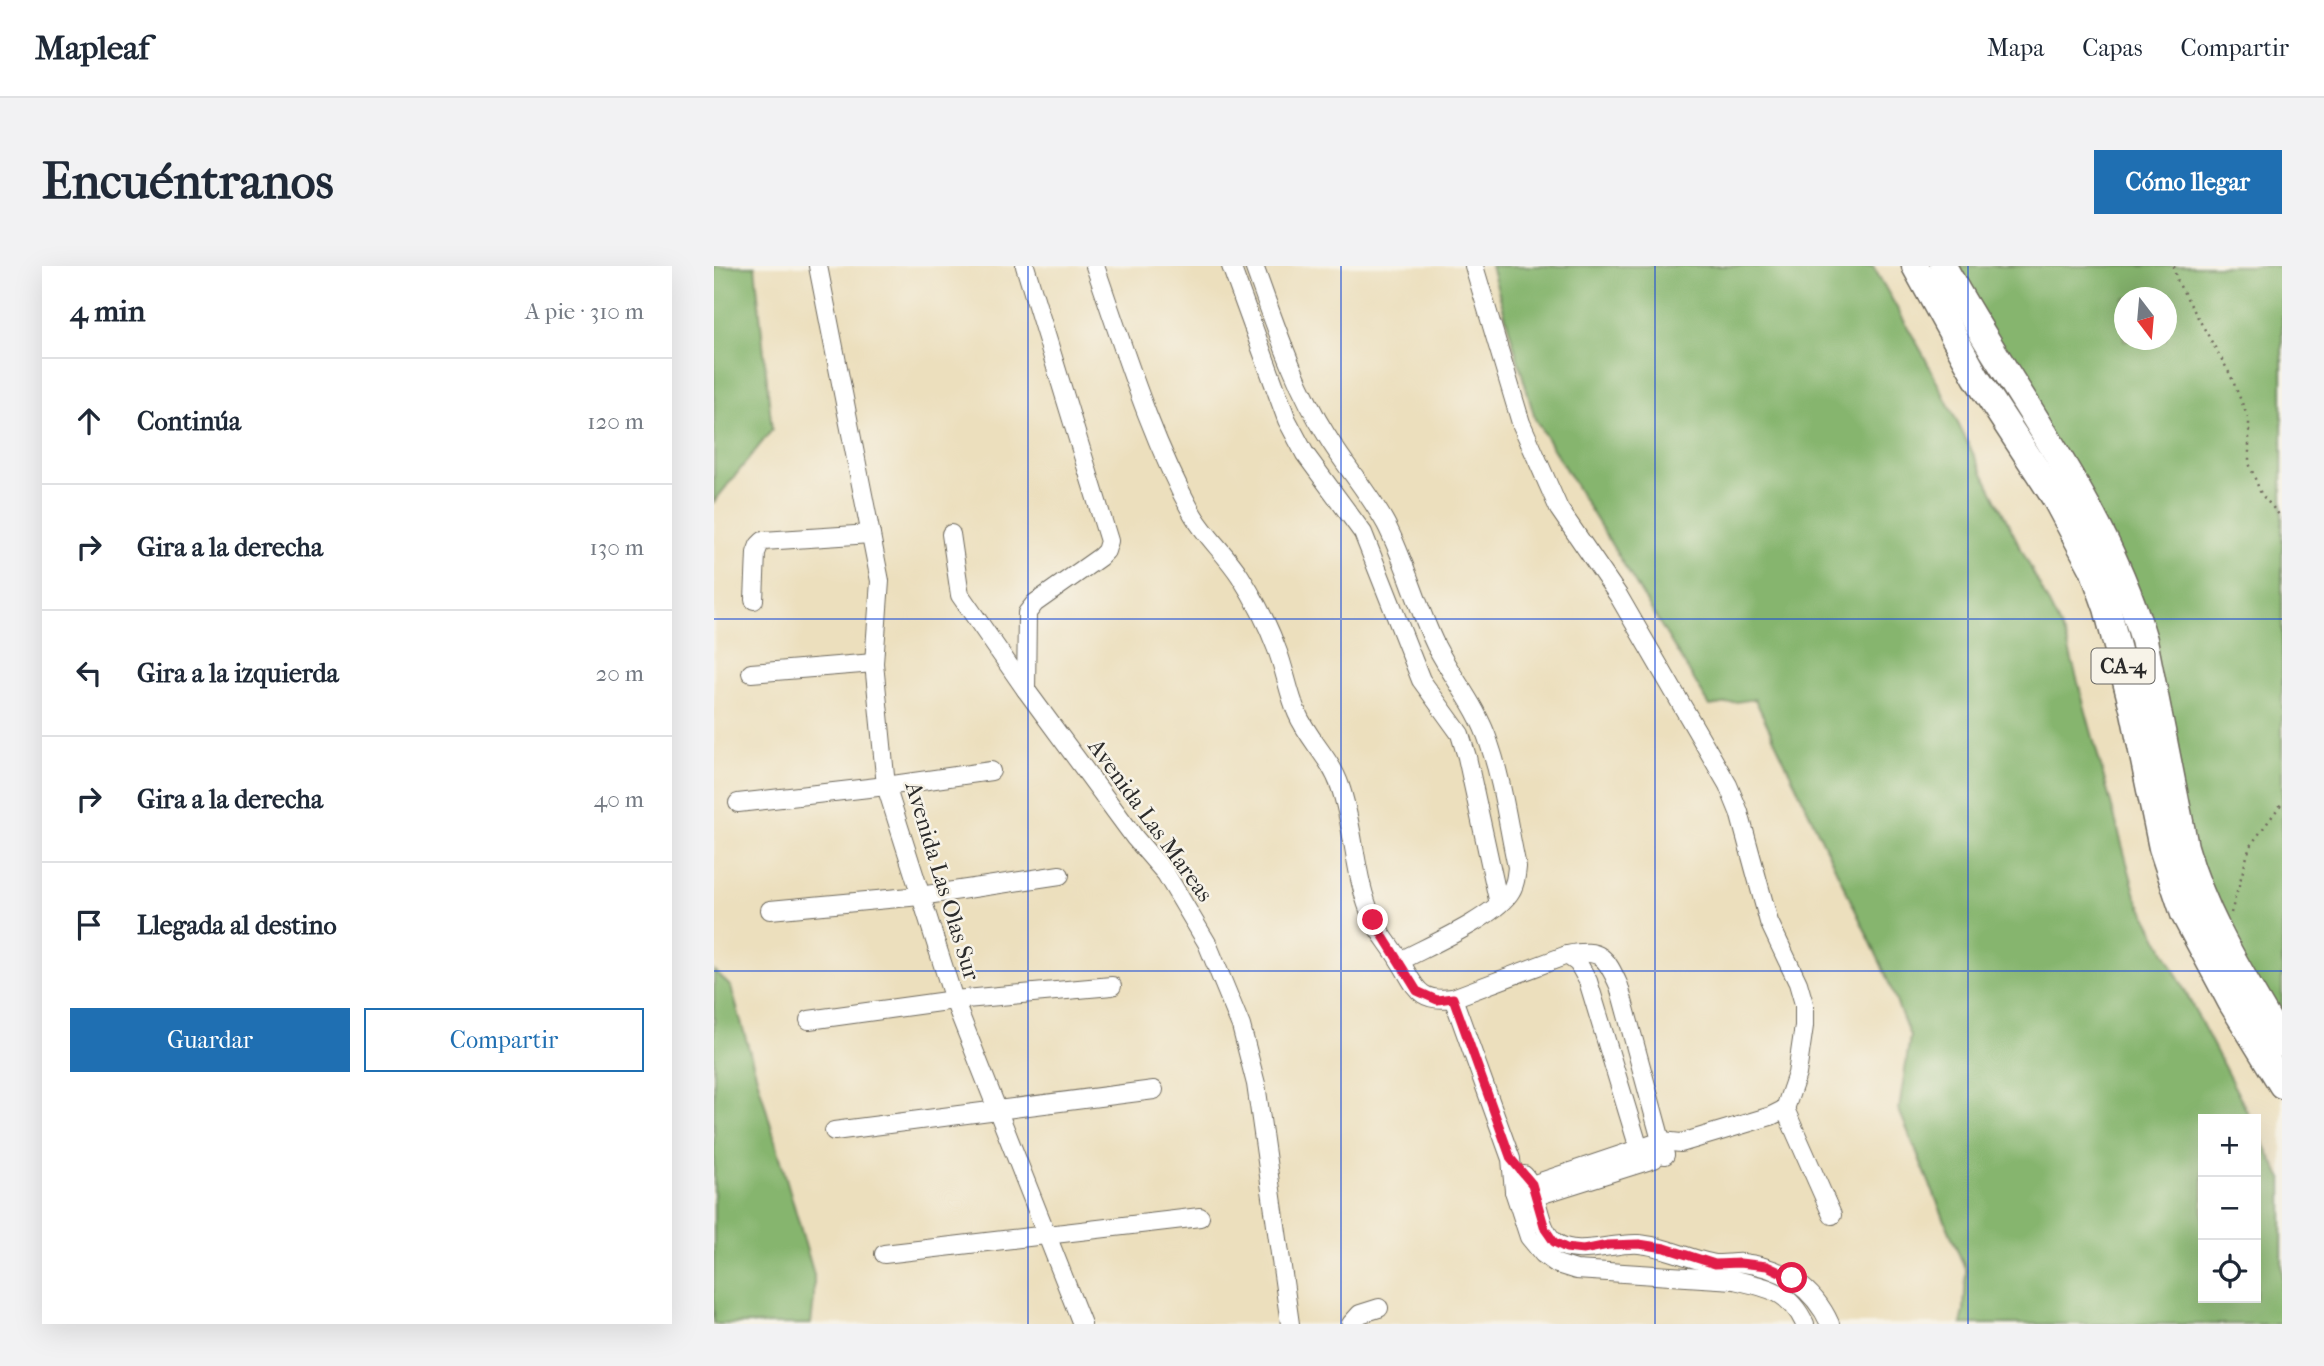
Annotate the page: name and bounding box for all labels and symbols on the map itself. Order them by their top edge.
north arrow [2114,287,2177,350]
road number: CA-4 [2092,648,2154,684]
street label: Avenida Las Mareas [1082,733,1219,907]
street label: Avenida Las Olas Sur [899,778,986,984]
route end [1357,904,1388,935]
route start [1776,1262,1807,1293]

